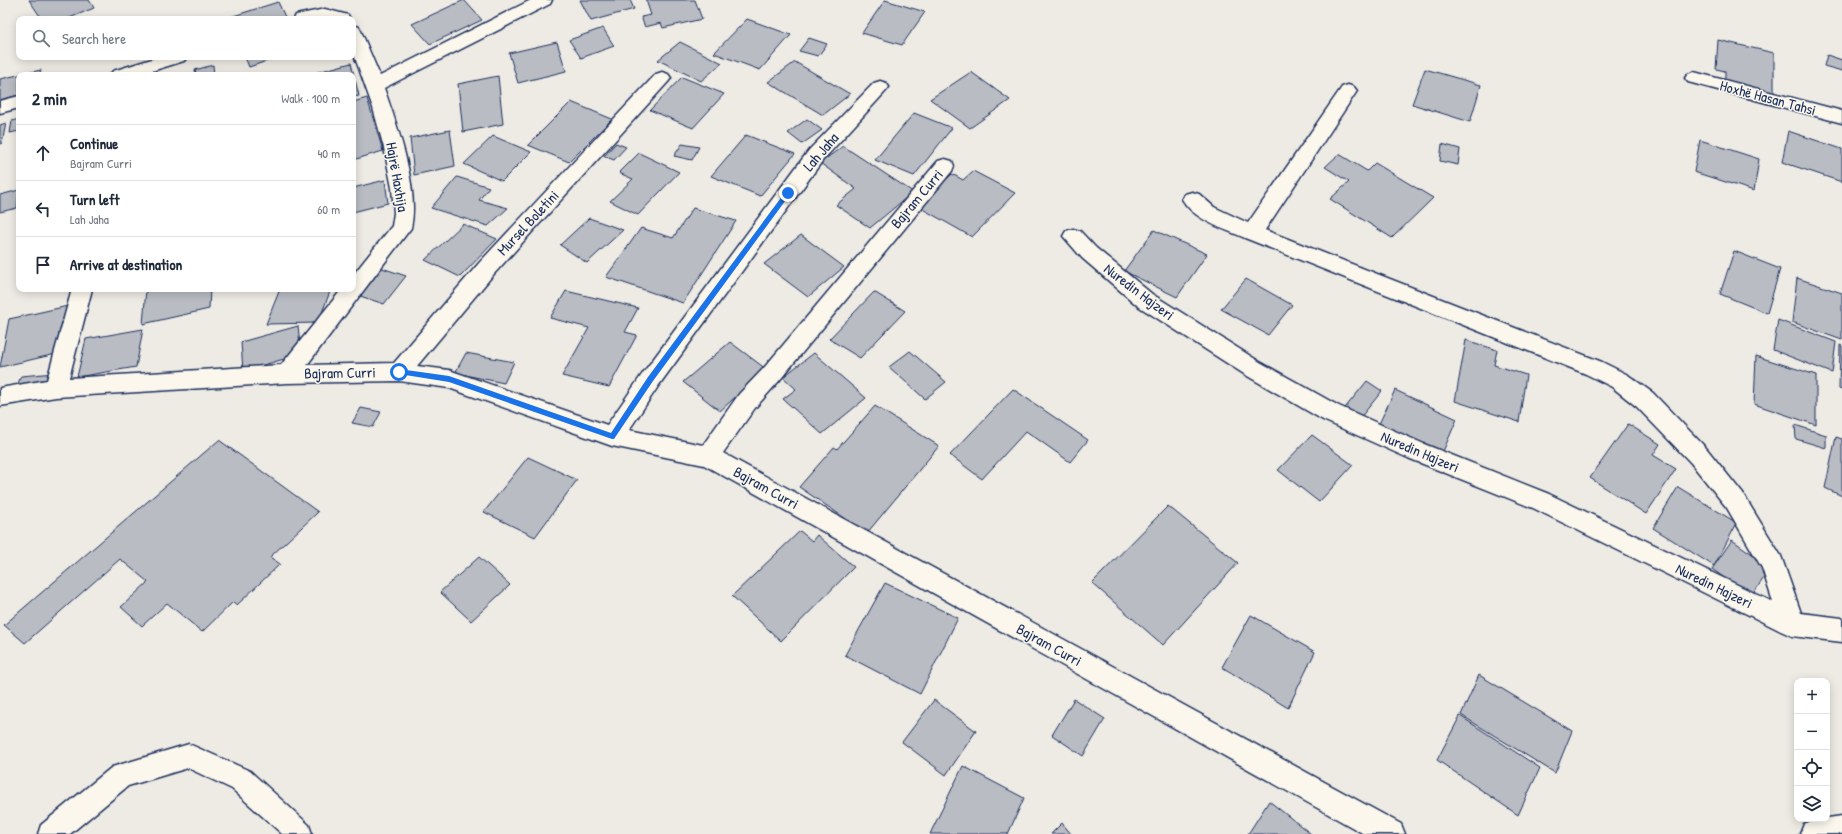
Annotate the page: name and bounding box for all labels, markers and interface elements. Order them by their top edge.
search box [16,16,356,60]
icon: search [30,27,52,49]
text: Search here [62,28,126,49]
street label: Hoxhë Hasan Tahsi [1718,75,1818,120]
text: 2 min [32,87,67,110]
text: Walk · 100 m [281,89,340,107]
street label: Lah Jaha [798,128,843,175]
text: Continue [70,133,118,154]
street label: Hajrë Haxhija [381,140,414,213]
icon: ahead [32,142,54,164]
text: 40 m [317,144,340,162]
text: Bajram Curri [70,154,132,172]
street label: Bajram Curri [886,165,948,233]
route end [779,184,797,202]
street label: Mursel Boletini [492,185,563,260]
text: Turn left [70,189,120,210]
icon: left [32,198,54,220]
text: 60 m [317,200,340,218]
text: Lah Jaha [70,210,109,228]
icon: arrive [32,254,54,276]
text: Arrive at destination [70,254,182,275]
street label: Nuredin Hajzeri [1100,258,1179,325]
street label: Bajram Curri [304,361,376,384]
route start [390,363,408,381]
street label: Nuredin Hajzeri [1378,426,1463,477]
street label: Bajram Curri [730,461,803,514]
street label: Nuredin Hajzeri [1672,558,1756,613]
street label: Bajram Curri [1013,618,1086,671]
map controls [1794,678,1830,822]
button: + [1794,678,1830,714]
button: − [1794,714,1830,750]
button: locate [1794,750,1830,786]
button: layers [1794,786,1830,822]

